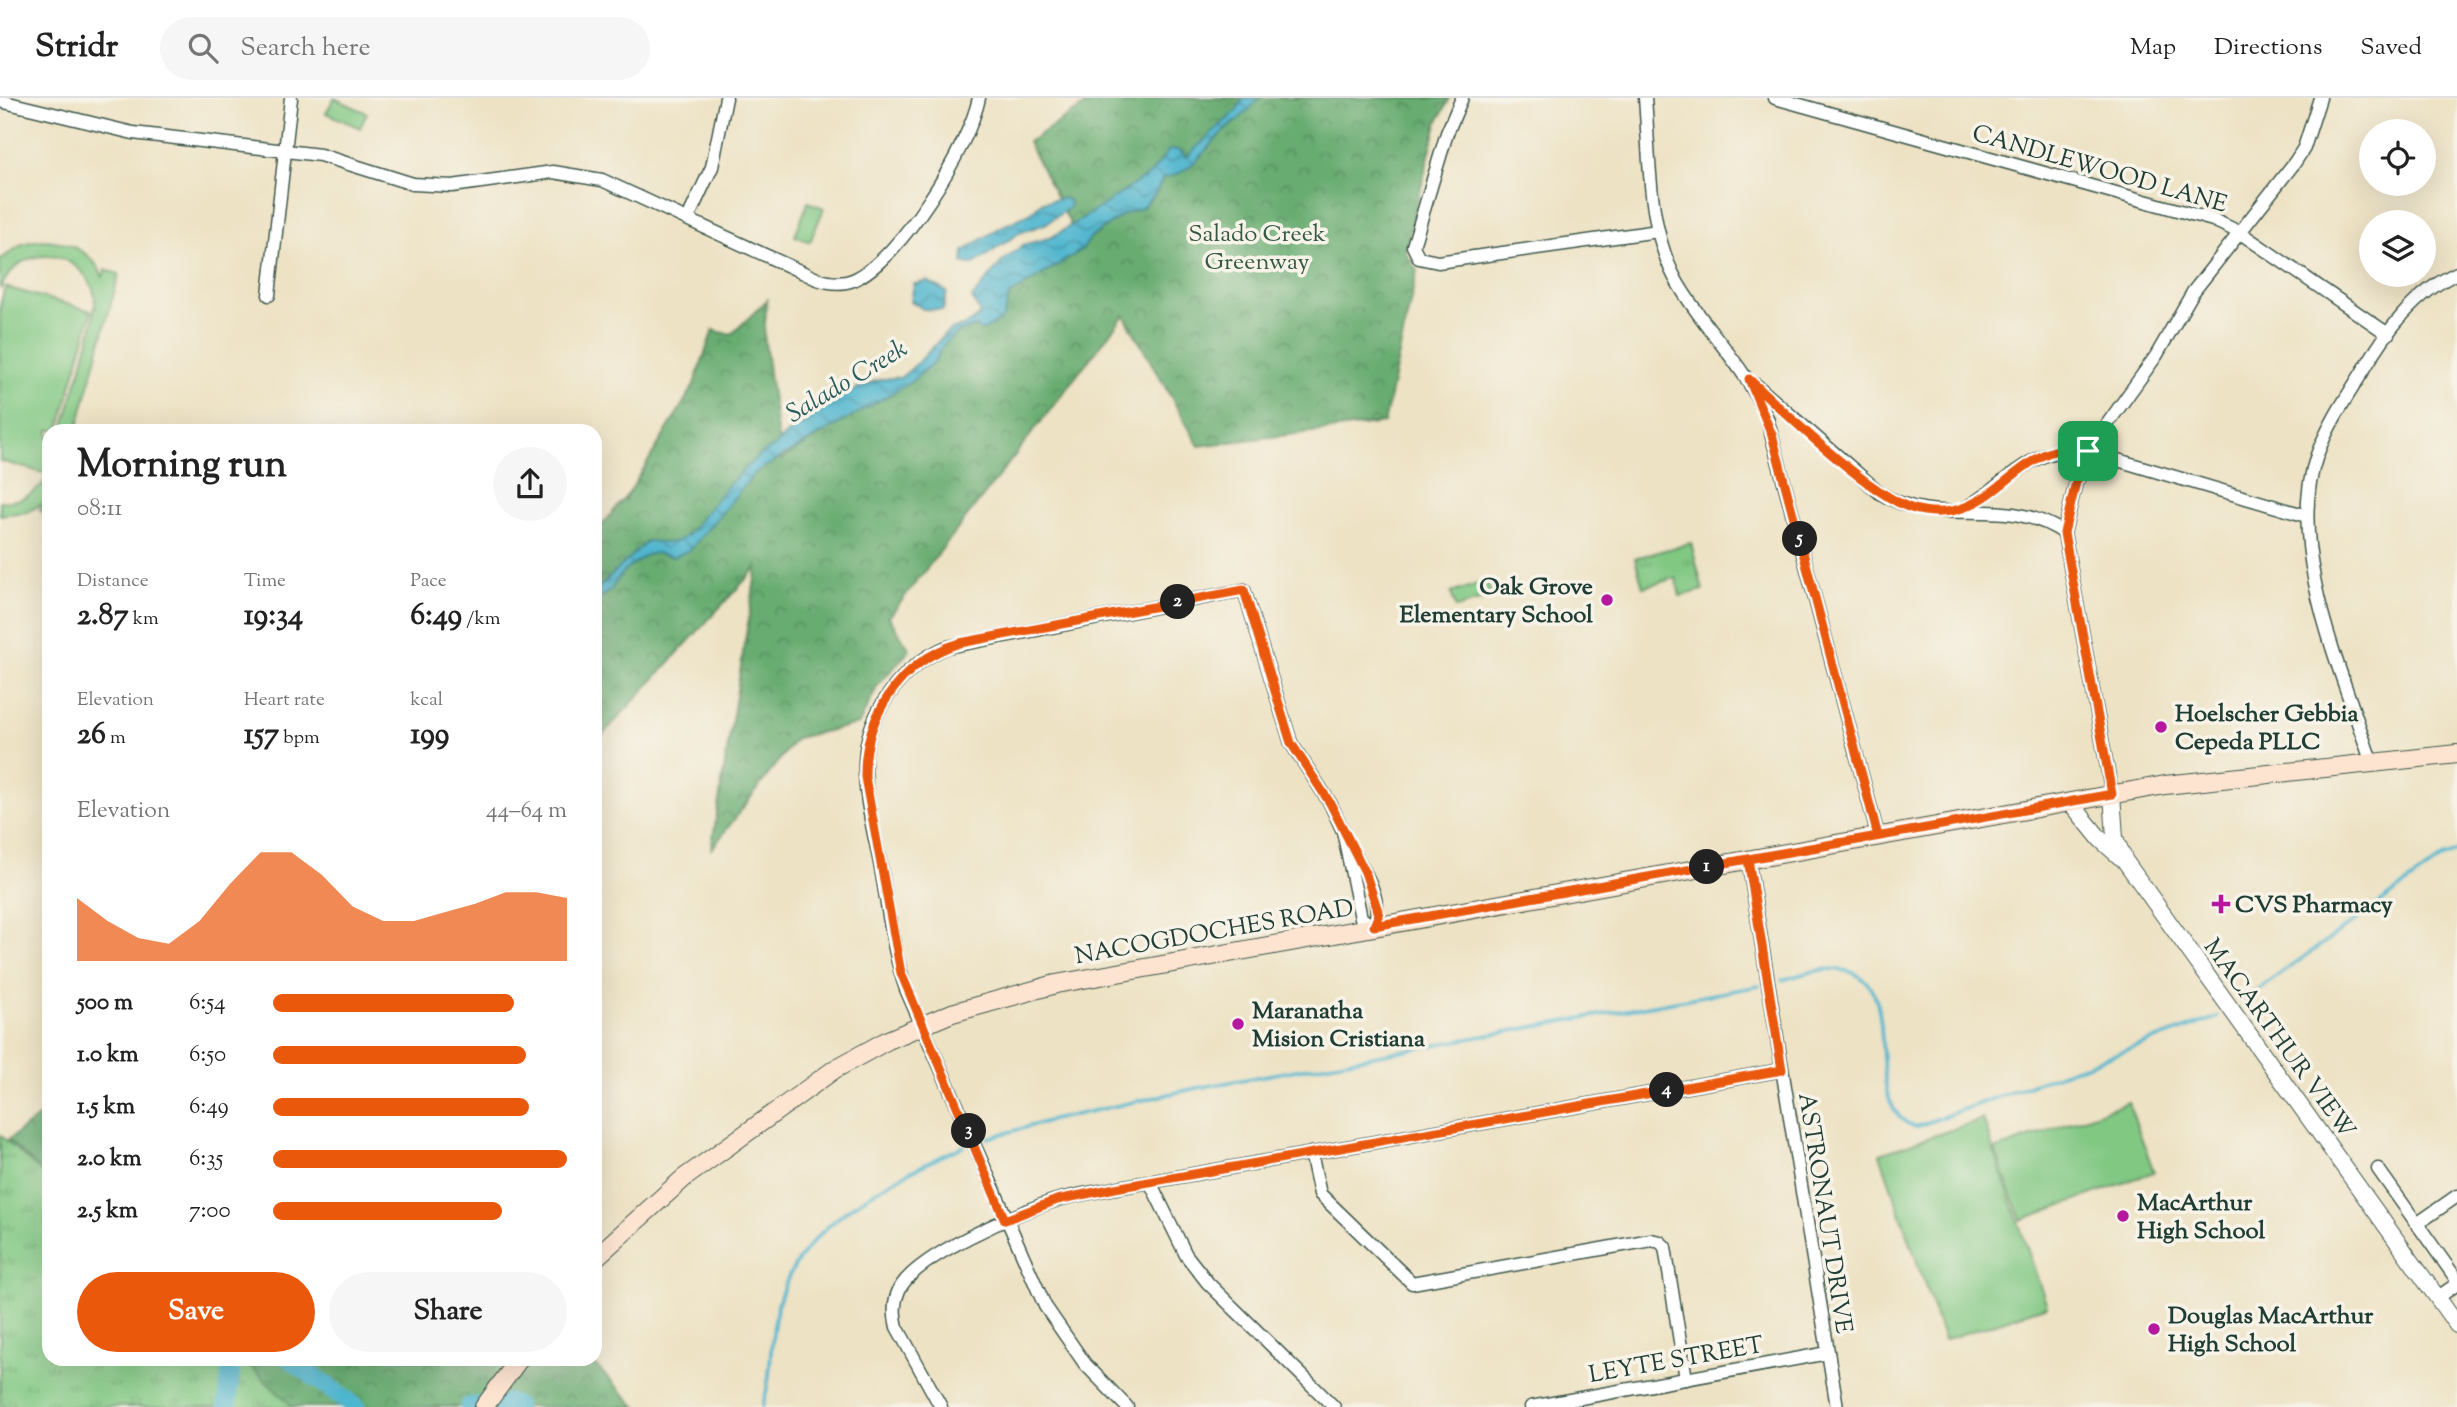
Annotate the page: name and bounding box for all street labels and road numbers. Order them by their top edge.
street label: CANDLEWOOD LANE [1968,117,2231,223]
street label: NACOGDOCHES ROAD [1072,892,1356,974]
street label: MACARTHUR VIEW [2194,932,2363,1146]
street label: ASTRONAUT DRIVE [1788,1090,1860,1337]
street label: LEYTE STREET [1586,1329,1766,1393]

